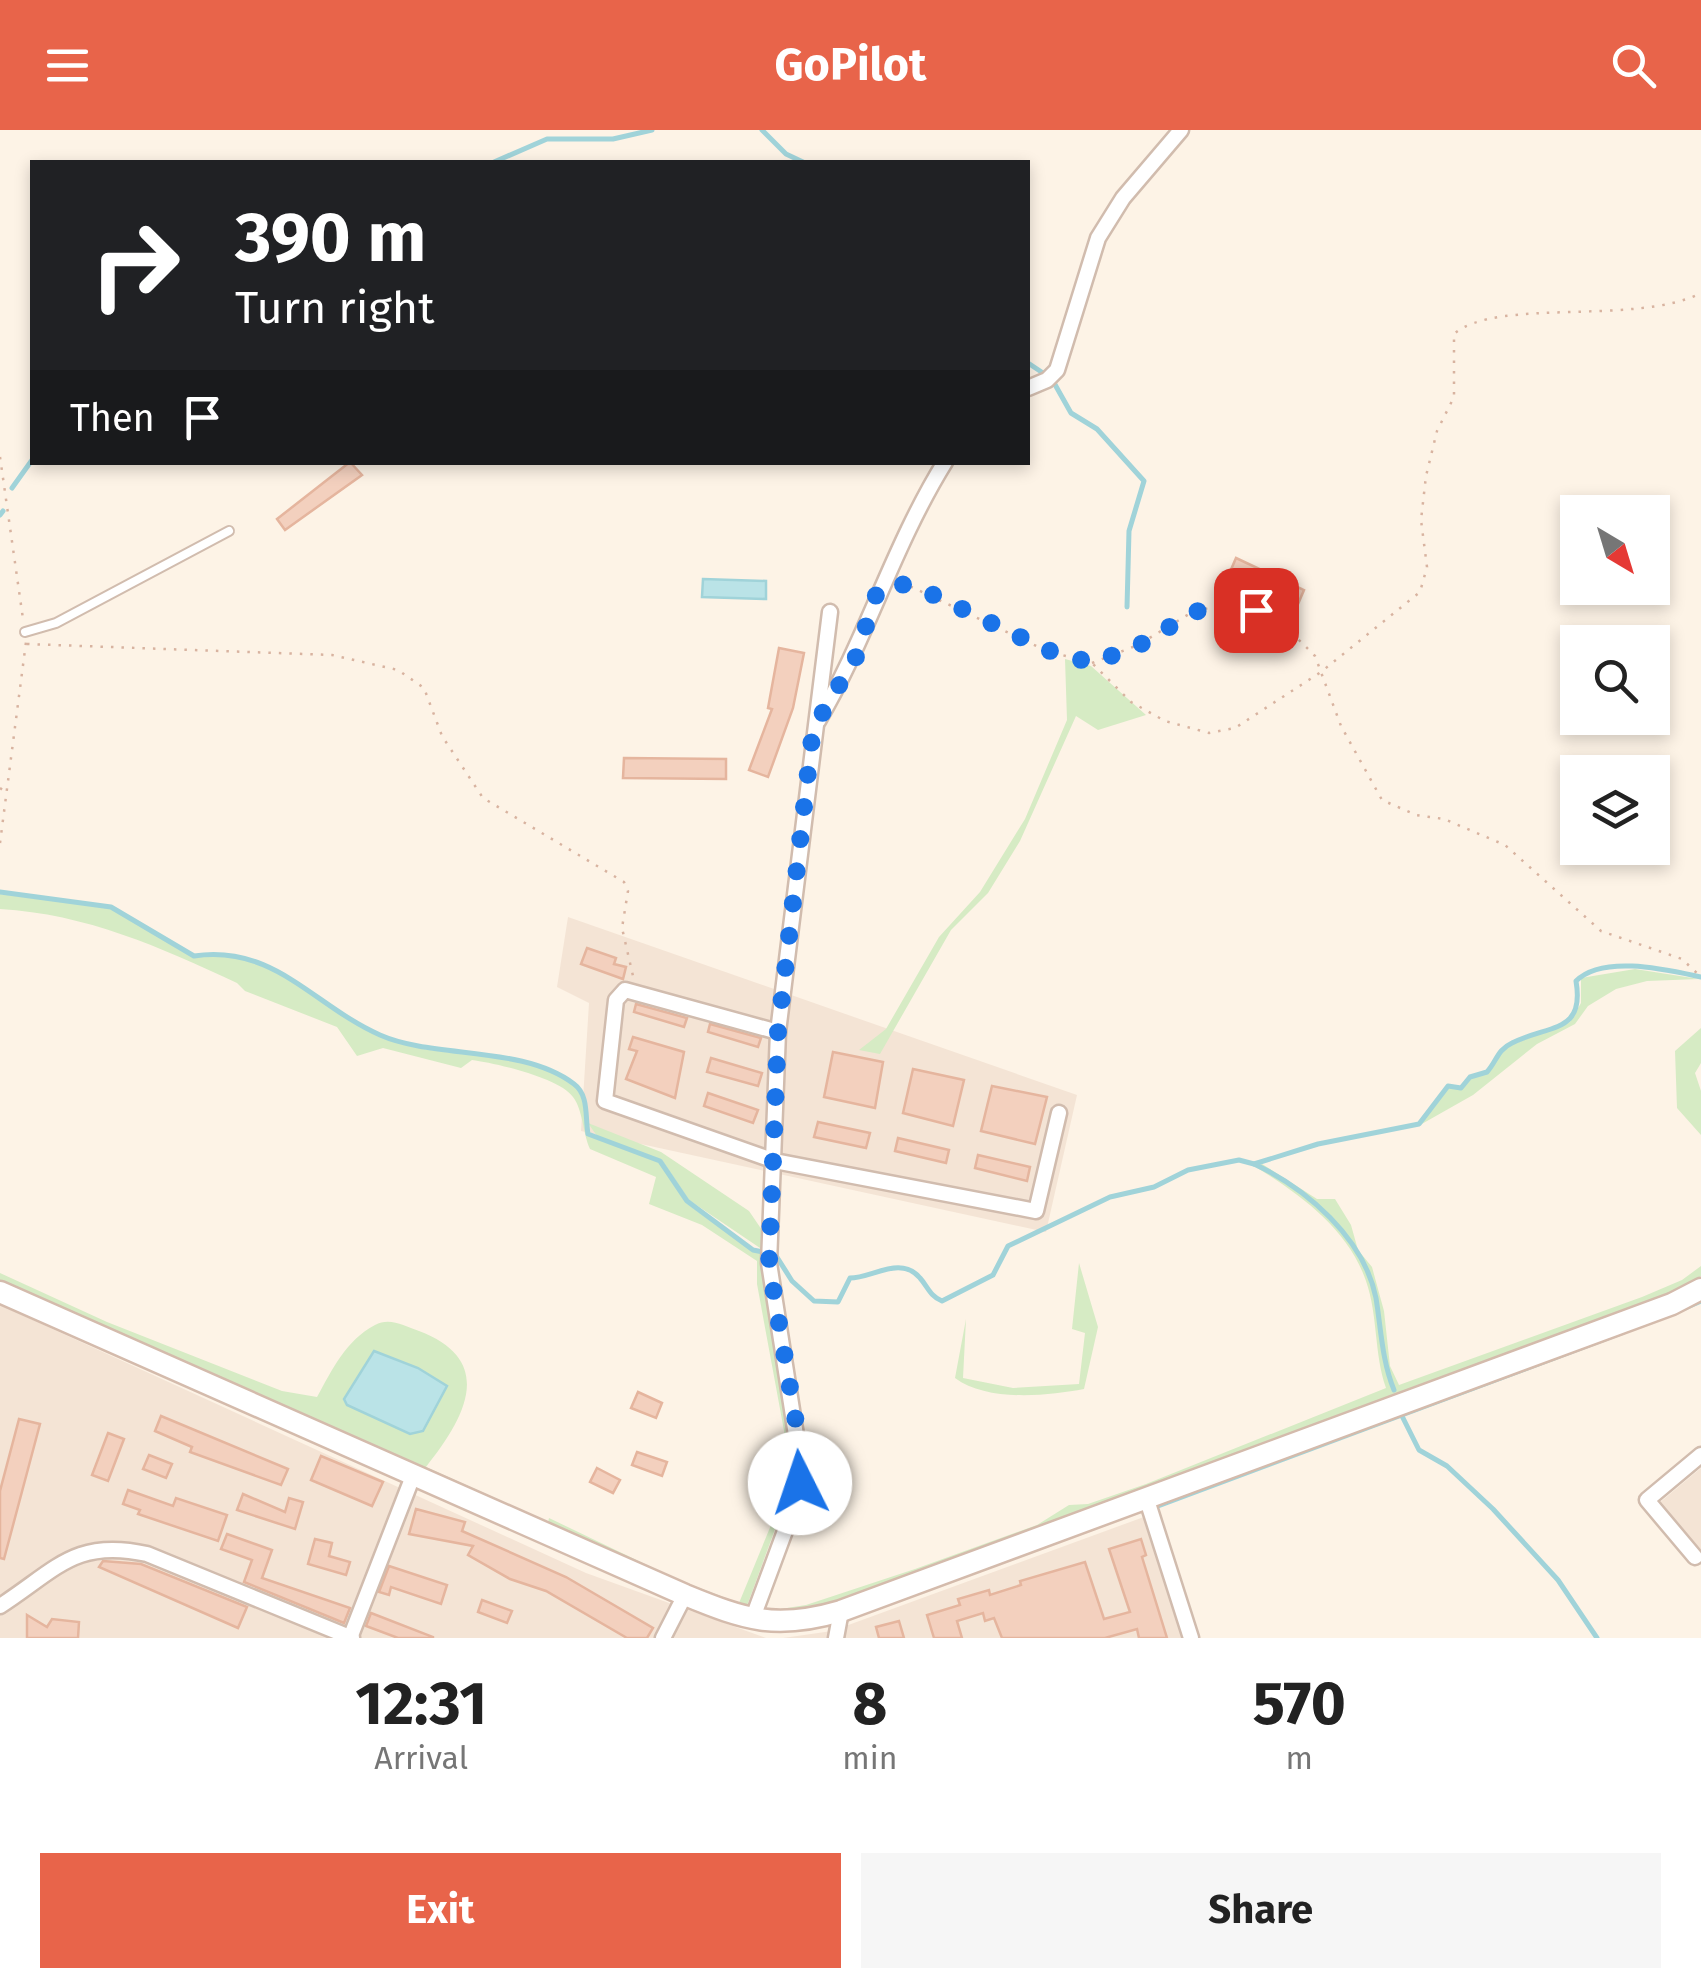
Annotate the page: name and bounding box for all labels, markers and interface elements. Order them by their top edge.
icon: menu [40,38,95,93]
text: GoPilot [775,38,926,92]
icon: search [1606,38,1661,93]
text: 390 m [235,196,427,280]
icon: right [70,200,200,330]
text: Turn right [235,281,434,335]
icon: arrive [175,390,230,445]
text: Then [70,395,155,441]
north arrow [1560,495,1670,605]
map controls [1560,495,1670,865]
pin [1214,568,1299,653]
icon: arrive [1229,583,1284,638]
button: search [1560,625,1670,735]
button: layers [1560,755,1670,865]
position arrow [748,1431,852,1535]
text: 12:31 [355,1668,487,1740]
text: 8 [853,1668,887,1740]
text: 570 [1253,1668,1346,1740]
text: Arrival [374,1739,468,1777]
text: min [842,1739,898,1777]
text: m [1286,1739,1313,1777]
button: Exit [40,1853,841,1968]
button: Share [861,1853,1661,1968]

